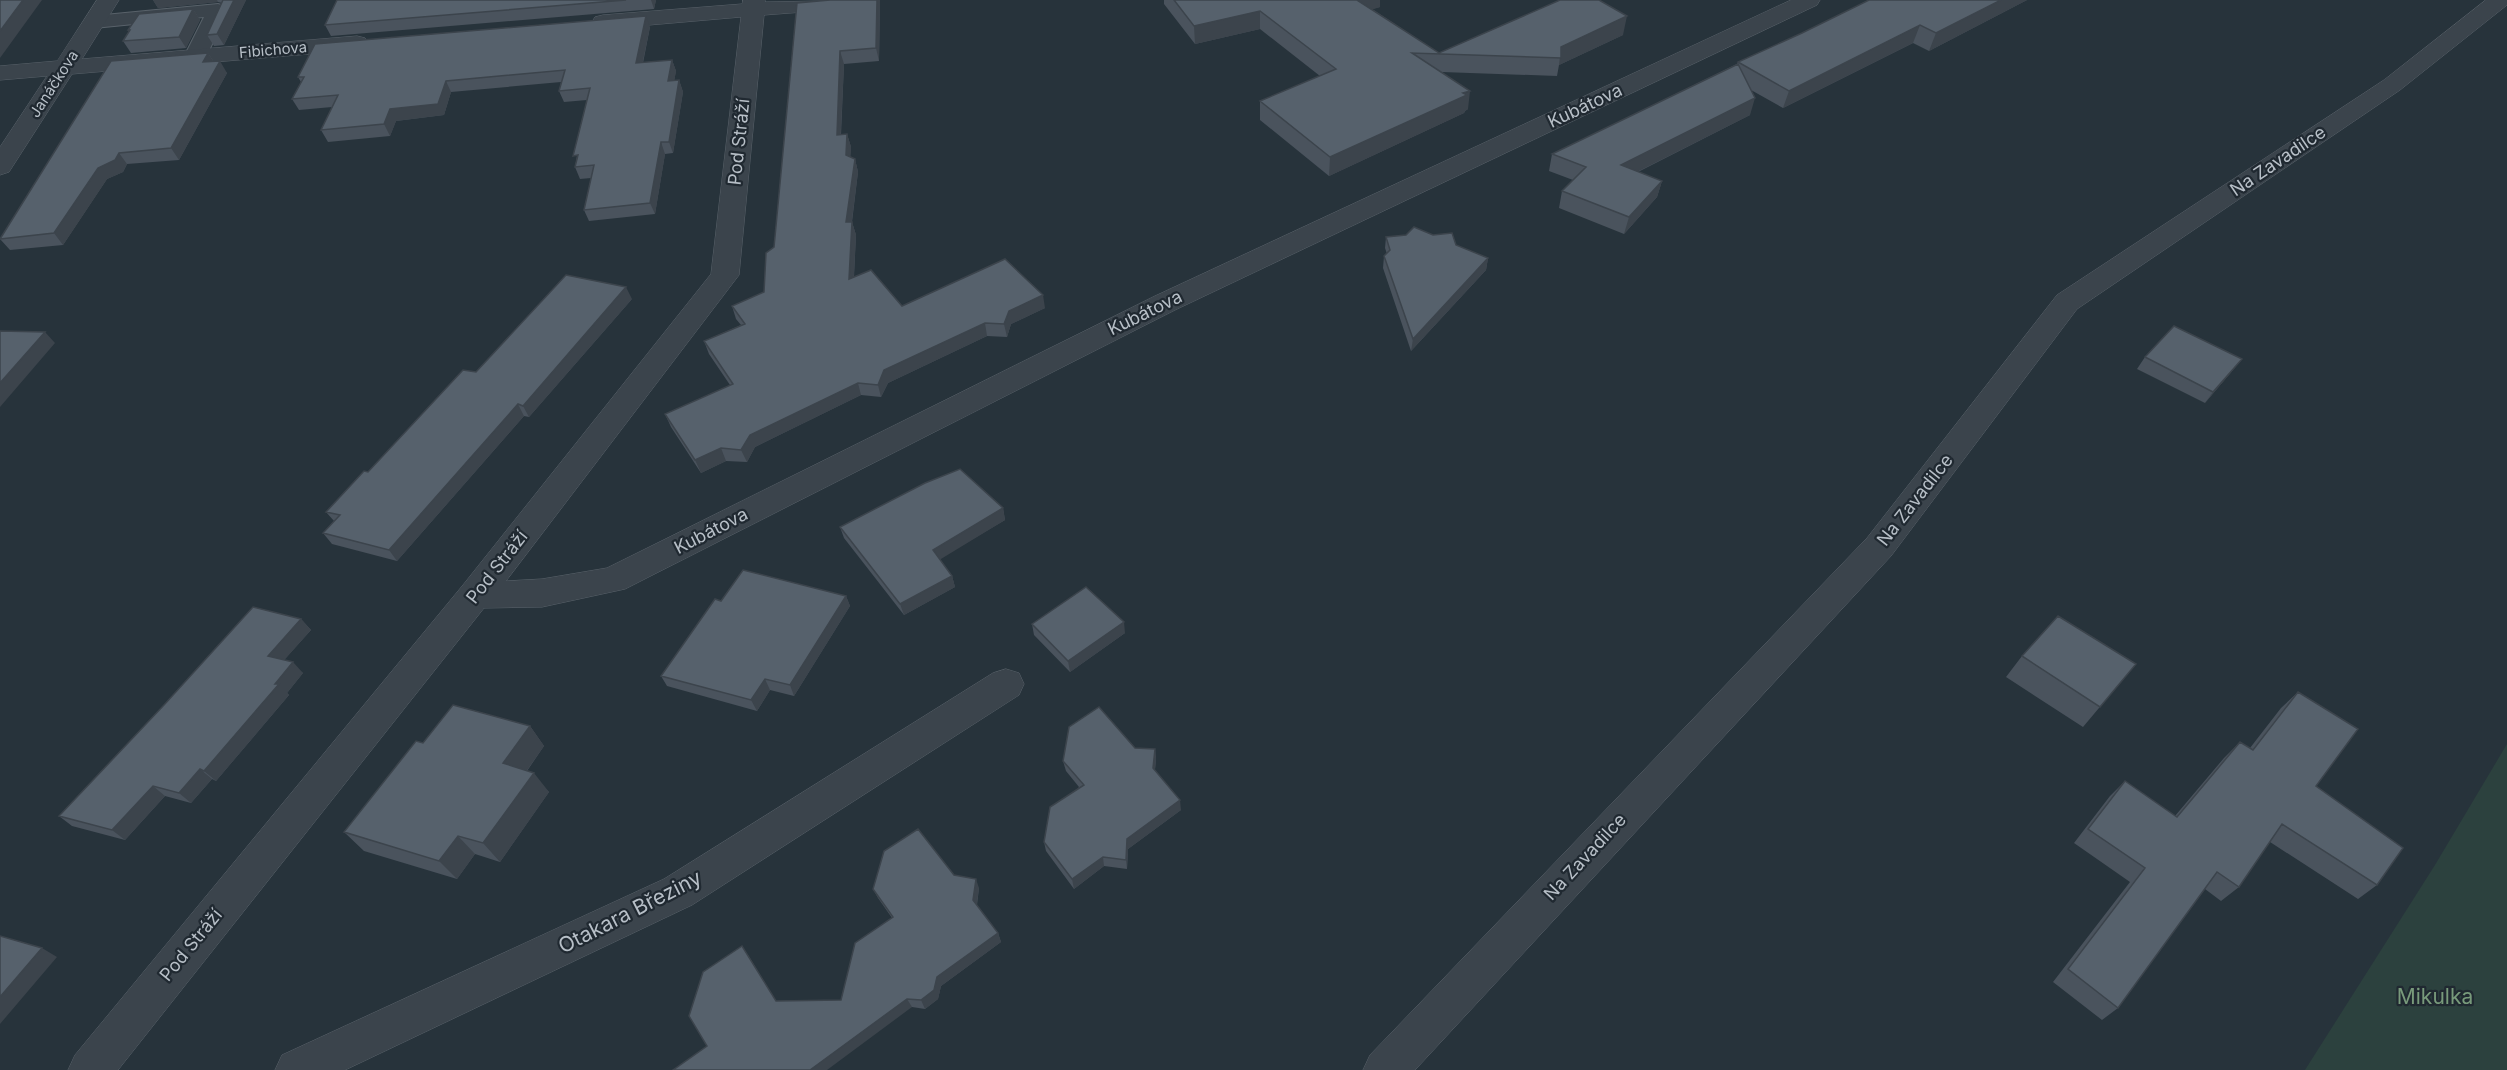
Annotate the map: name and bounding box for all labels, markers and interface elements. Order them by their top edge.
street label: Fibichova [238,37,308,62]
street label: Janáčkova [25,47,82,121]
street label: Kubátova [1544,79,1625,132]
street label: Pod Stráží [724,97,754,186]
street label: Na Zavadilce [2226,121,2329,200]
street label: Kubátova [1104,286,1185,339]
street label: Na Zavadilce [1872,450,1957,550]
street label: Kubátova [670,503,751,558]
street label: Pod Stráží [462,525,532,607]
street label: Na Zavadilce [1539,809,1630,904]
street label: Otakara Březiny [554,865,706,958]
street label: Pod Stráží [155,904,227,985]
park label: Mikulka [2397,984,2473,1009]

